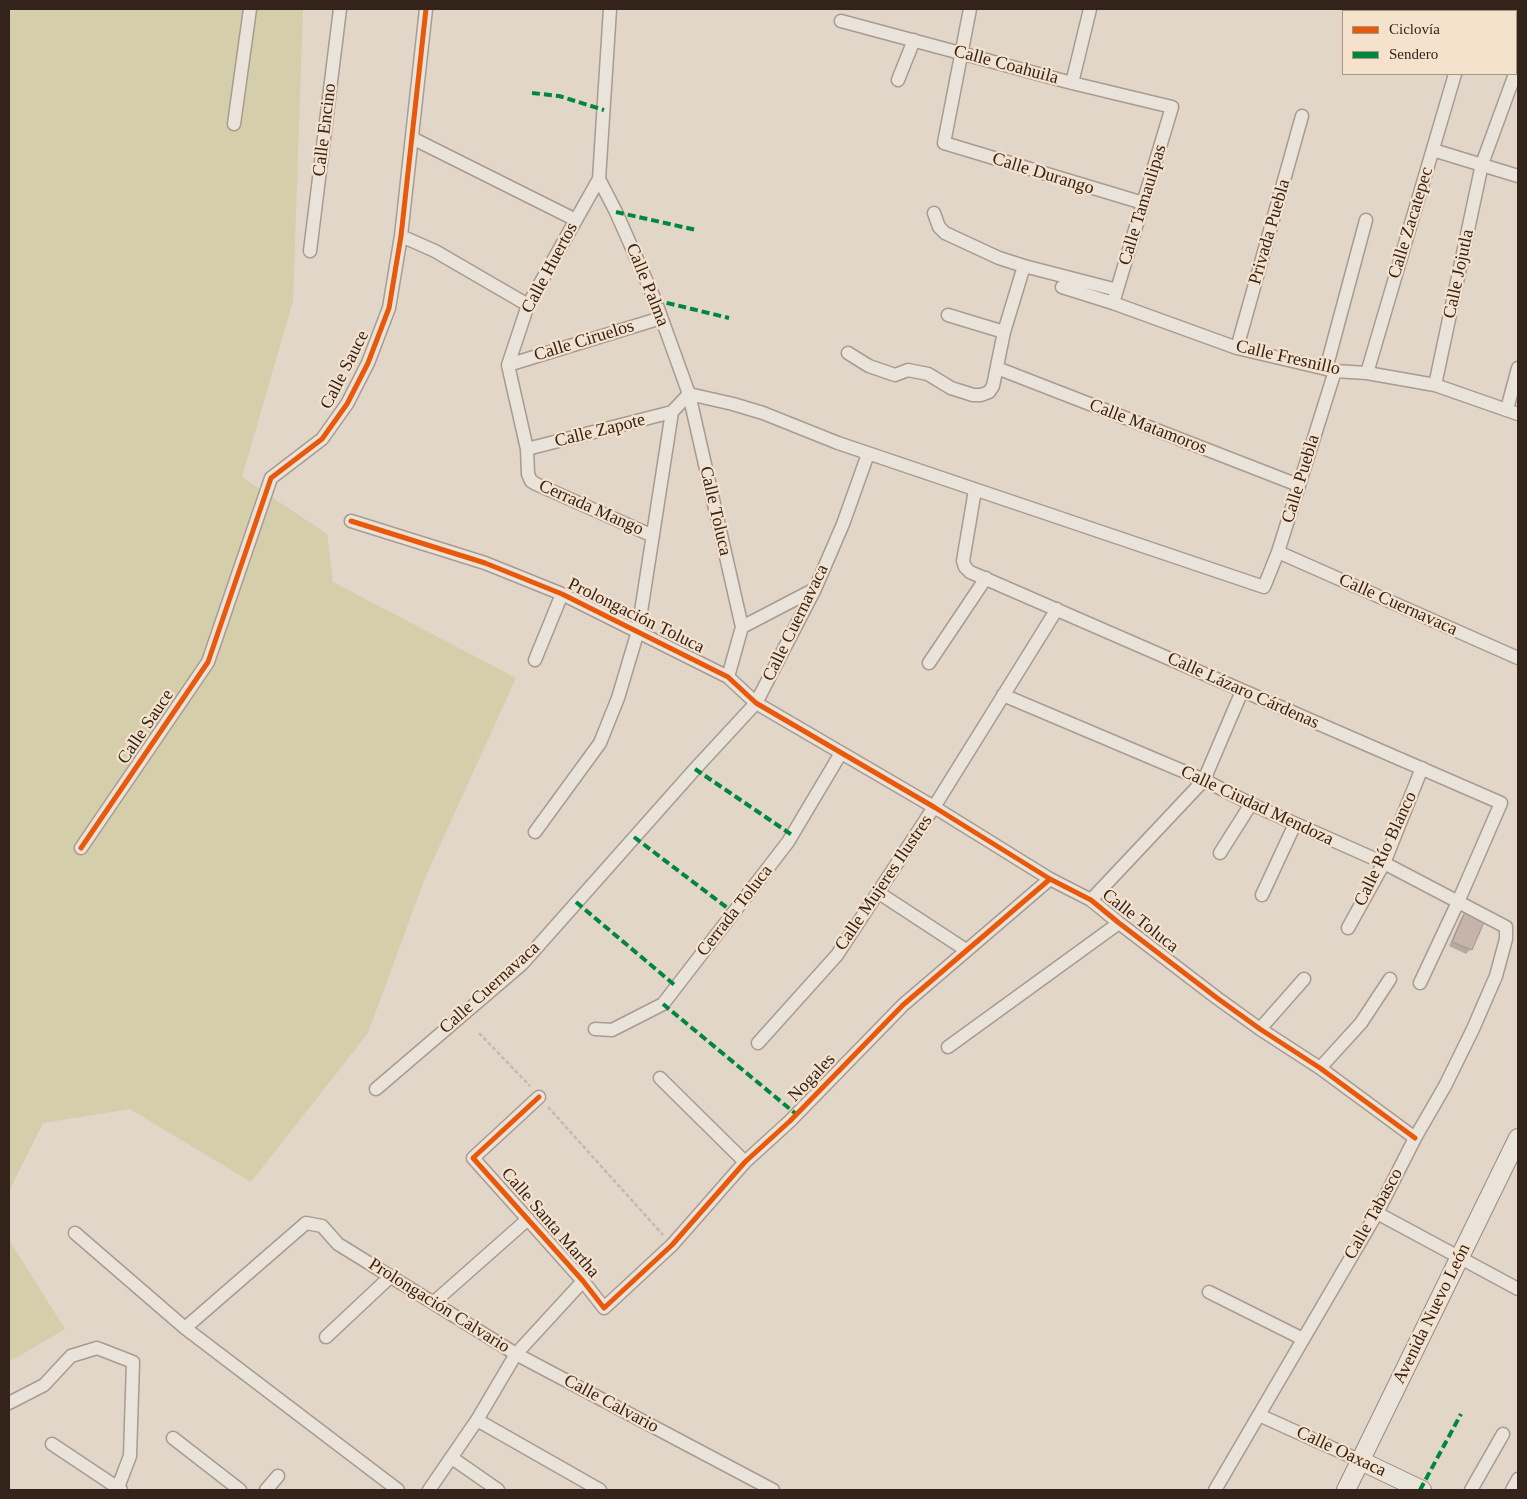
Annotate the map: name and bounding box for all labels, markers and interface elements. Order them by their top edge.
legend [1342,10,1517,75]
text: Ciclovía [1389,21,1440,37]
street label: Calle Coahuila [951,41,1061,89]
text: Sendero [1389,46,1438,62]
street label: Calle Encino [309,82,341,178]
street label: Calle Tamaulipas [1114,142,1172,268]
street label: Calle Durango [989,148,1097,200]
street label: Calle Zacatepec [1384,165,1438,281]
street label: Privada Puebla [1245,177,1295,287]
street label: Calle Huertos [517,219,583,317]
street label: Calle Jojutla [1439,228,1479,320]
street label: Calle Palma [621,240,673,330]
street label: Calle Ciruelos [531,316,637,366]
street label: Calle Sauce [316,327,374,413]
street label: Calle Fresnillo [1234,335,1342,381]
street label: Calle Matamoros [1086,395,1210,459]
street label: Calle Zapote [553,409,647,453]
street label: Calle Puebla [1277,432,1325,526]
street label: Calle Toluca [694,464,736,558]
street label: Cerrada Mango [535,475,647,541]
street label: Calle Cuernavaca [758,561,834,685]
street label: Calle Cuernavaca [1335,569,1461,641]
street label: Prolongación Toluca [564,574,708,658]
street label: Calle Lázaro Cárdenas [1164,648,1322,734]
street label: Calle Sauce [113,686,179,768]
street label: Calle Ciudad Mendoza [1177,761,1337,851]
street label: Calle Río Blanco [1350,788,1422,910]
street label: Calle Mujeres Ilustres [831,811,937,955]
street label: Cerrada Toluca [693,861,777,961]
street label: Calle Toluca [1097,884,1183,958]
street label: Calle Cuernavaca [435,937,545,1039]
street label: Nogales [784,1049,840,1107]
street label: Calle Santa Martha [496,1163,604,1283]
street label: Calle Tabasco [1340,1165,1408,1263]
street label: Avenida Nuevo León [1389,1240,1475,1388]
street label: Prolongación Calvario [364,1254,514,1358]
street label: Calle Calvario [560,1370,662,1438]
street label: Calle Oaxaca [1293,1422,1389,1482]

